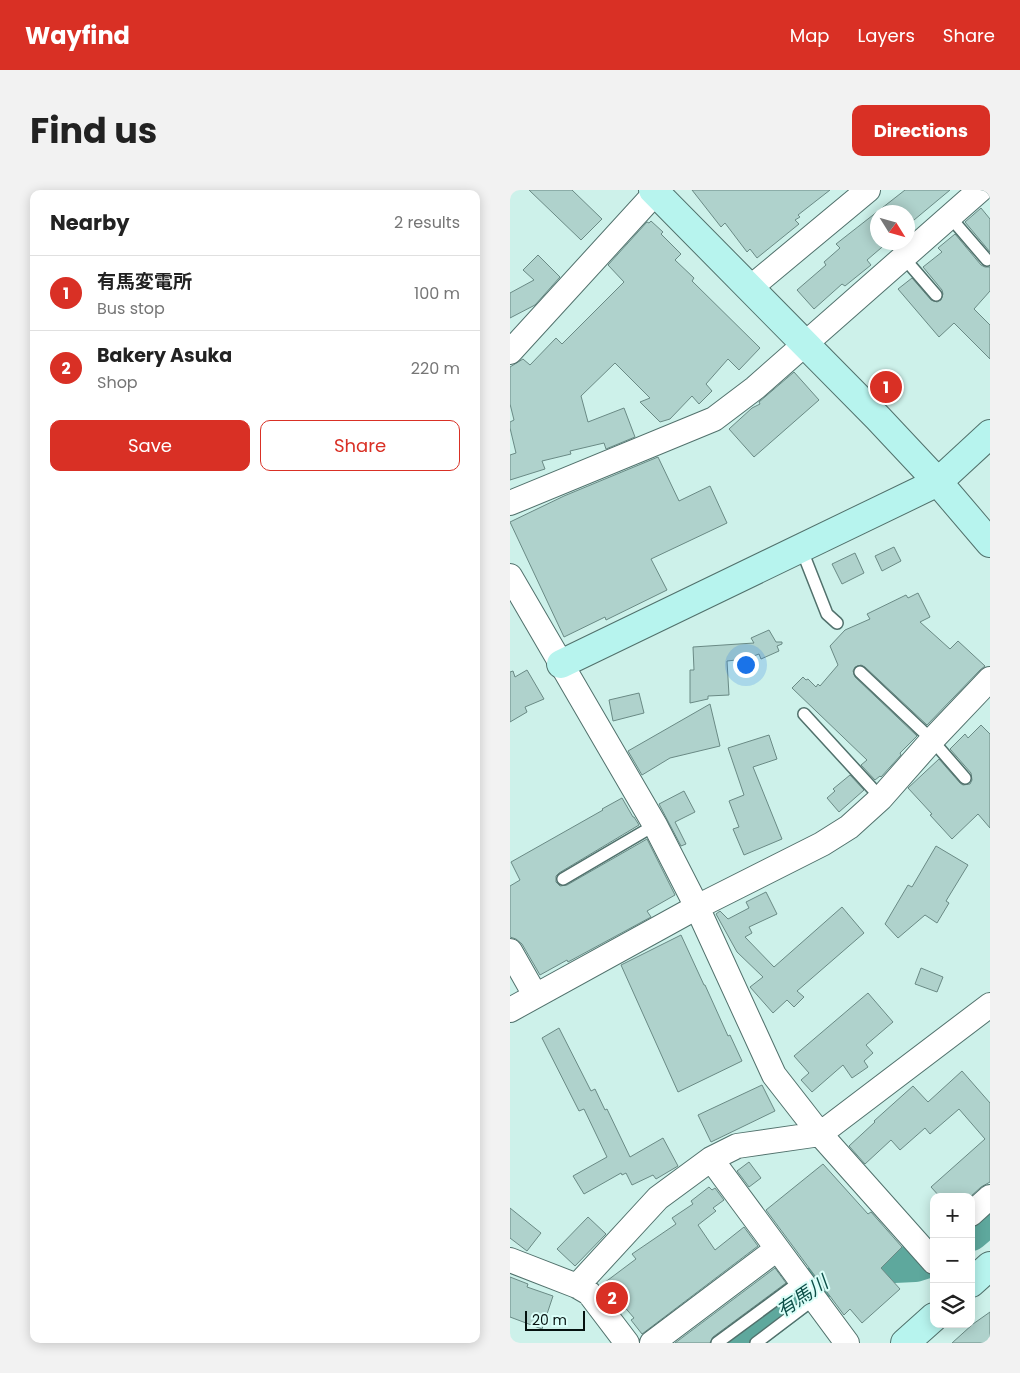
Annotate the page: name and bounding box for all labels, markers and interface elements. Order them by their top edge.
text: Wayfind [25,19,130,52]
text: Map [790,23,830,48]
text: Layers [858,23,915,48]
text: Share [943,23,995,48]
button: Directions [852,105,990,156]
text: Find us [30,106,157,155]
north arrow [870,205,915,250]
text: Nearby [50,208,130,237]
text: 2 results [394,211,460,234]
text: 有馬変電所 [97,268,192,295]
text: 1 [63,282,69,305]
text: 100 m [414,282,460,305]
text: Bus stop [97,297,165,320]
text: Bakery Asuka [97,342,232,369]
text: 2 [61,357,71,380]
text: 220 m [411,357,460,380]
pin: 1 [870,368,902,406]
text: Shop [97,371,138,394]
button: Save [50,420,250,471]
button: Share [260,420,460,471]
your location [733,652,759,678]
map controls [930,1193,975,1328]
button: + [930,1193,975,1238]
button: − [930,1238,975,1283]
water label: 有馬川 [771,1268,835,1324]
pin: 2 [596,1279,628,1317]
button: layers [930,1283,975,1328]
scale bar [525,1308,585,1331]
text: 20 m [532,1310,567,1330]

